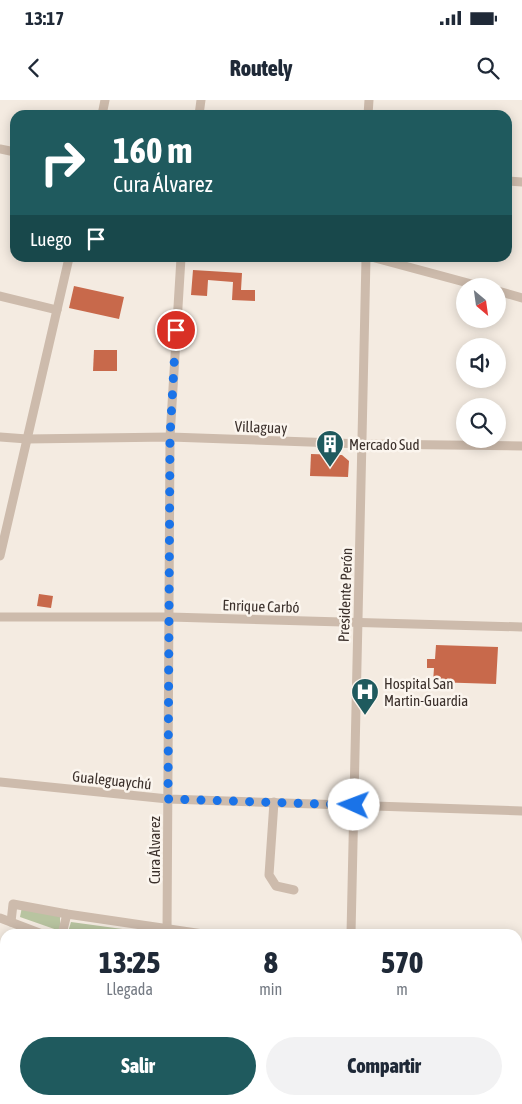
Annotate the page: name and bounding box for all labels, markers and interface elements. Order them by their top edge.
text: 13:17 [25,7,64,29]
icon: back [20,54,48,82]
icon: search [474,54,502,82]
text: Routely [230,55,292,81]
icon: right [30,130,95,195]
text: 160 m [113,130,192,170]
text: Cura Álvarez [113,171,213,197]
icon: arrive [82,225,110,253]
text: Luego [30,228,72,250]
north arrow [456,278,506,328]
map controls [456,278,506,448]
pin [155,309,197,351]
icon: arrive [162,316,190,344]
button: sound [456,338,506,388]
button: search [456,398,506,448]
street label: Villaguay [234,418,288,436]
building icon: Mercado Sud [315,429,345,468]
place label: Mercado Sud [349,436,420,453]
street label: Presidente Perón [335,548,355,642]
street label: Enrique Carbó [222,596,300,616]
place label: Hospital San Martin-Guardia [384,675,468,709]
hospital icon: Hospital San Martin-Guardia [350,677,380,716]
street label: Gualeguaychú [72,767,152,793]
position arrow [327,778,379,830]
street label: Cura Álvarez [146,815,163,884]
text: 13:25 [99,945,160,979]
text: 8 [264,945,278,979]
text: 570 [381,945,423,979]
text: Llegada [106,980,153,998]
text: min [259,980,282,998]
text: m [396,980,408,998]
button: Salir [20,1037,256,1095]
button: Compartir [266,1037,502,1095]

